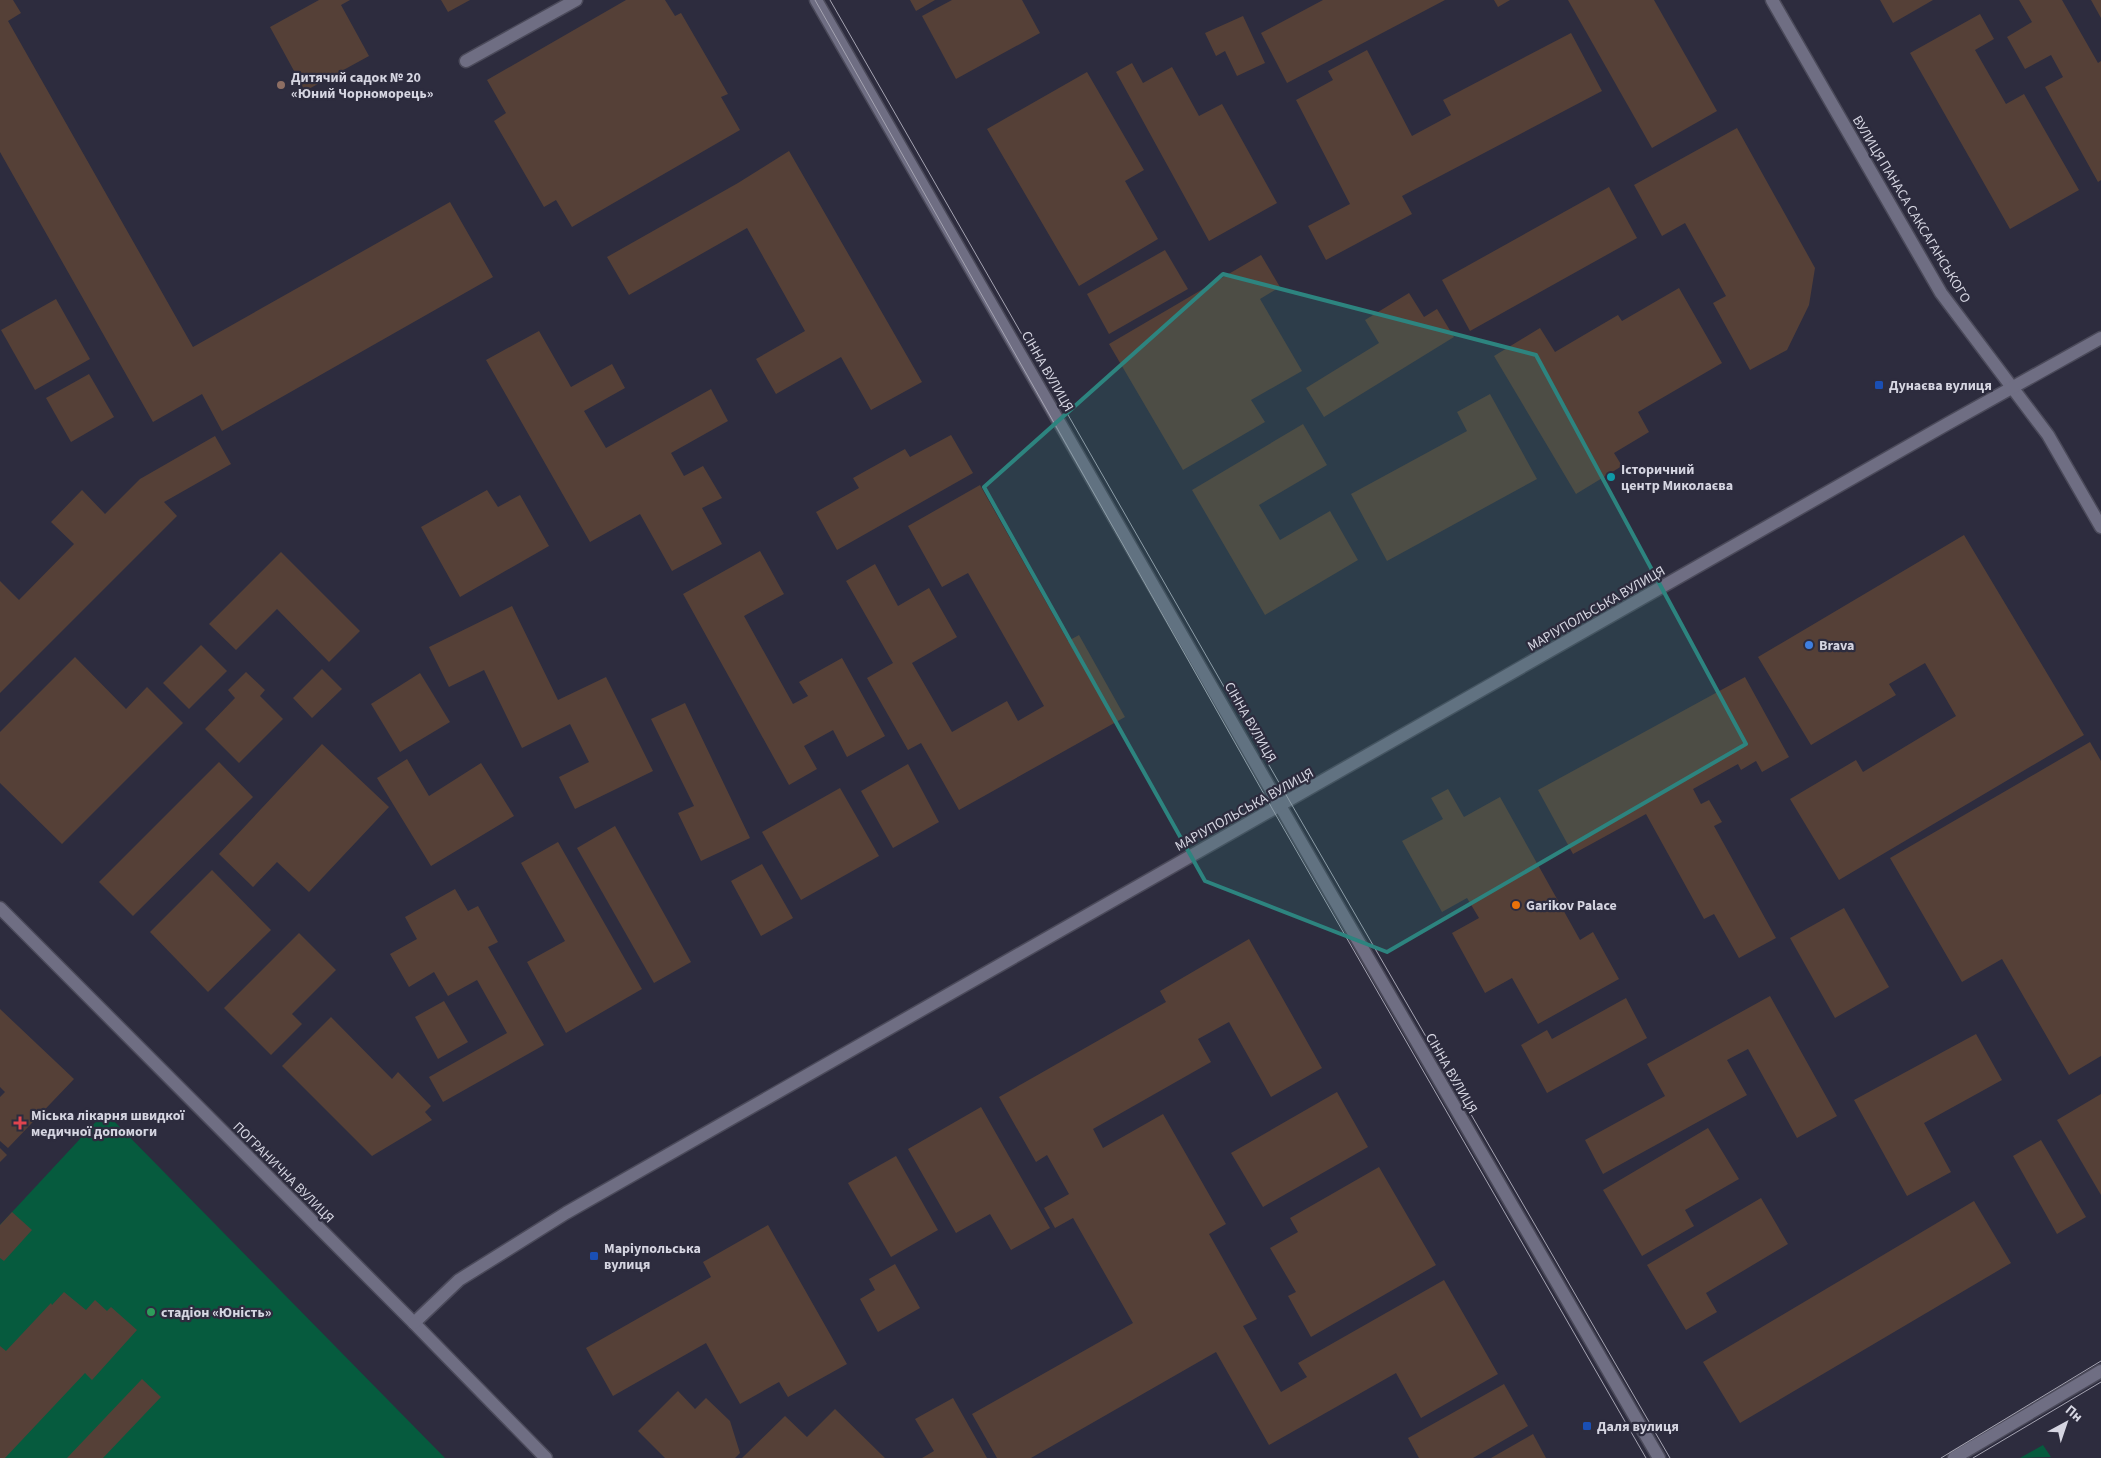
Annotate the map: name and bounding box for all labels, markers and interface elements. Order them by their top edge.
place label: Дитячий садок № 20 «Юний Чорноморець» [291,68,434,104]
marker: Дитячий садок № 20 «Юний Чорноморець» [275,79,287,91]
street label: ВУЛИЦЯ ПАНАСА САКСАГАНСЬКОГО [1847,112,1975,307]
street label: СІННА ВУЛИЦЯ [1016,328,1078,415]
place label: Дунаєва вулиця [1889,376,1992,396]
marker: Дунаєва вулиця [1873,379,1885,391]
place label: Історичний центр Миколаєва [1621,460,1733,496]
marker: Історичний центр Миколаєва [1605,471,1617,483]
street label: МАРІУПОЛЬСЬКА ВУЛИЦЯ [1524,561,1669,657]
place label: Brava [1819,636,1854,656]
marker: Brava [1803,639,1815,651]
street label: СІННА ВУЛИЦЯ [1219,679,1281,766]
street label: МАРІУПОЛЬСЬКА ВУЛИЦЯ [1171,763,1318,856]
place label: Garikov Palace [1526,896,1617,916]
marker: Garikov Palace [1510,899,1522,911]
street label: СІННА ВУЛИЦЯ [1420,1030,1482,1117]
place label: Міська лікарня швидкої медичної допомоги [31,1106,185,1142]
marker: Міська лікарня швидкої медичної допомоги [13,1116,27,1130]
street label: ПОГРАНИЧНА ВУЛИЦЯ [228,1118,338,1228]
place label: Маріупольська вулиця [604,1239,701,1275]
marker: Маріупольська вулиця [588,1250,600,1262]
place label: стадіон «Юність» [161,1303,272,1323]
marker: стадіон «Юність» [145,1306,157,1318]
north arrow [2041,1398,2091,1448]
text: Пн [2061,1401,2087,1427]
place label: Даля вулиця [1597,1417,1679,1437]
marker: Даля вулиця [1581,1420,1593,1432]

